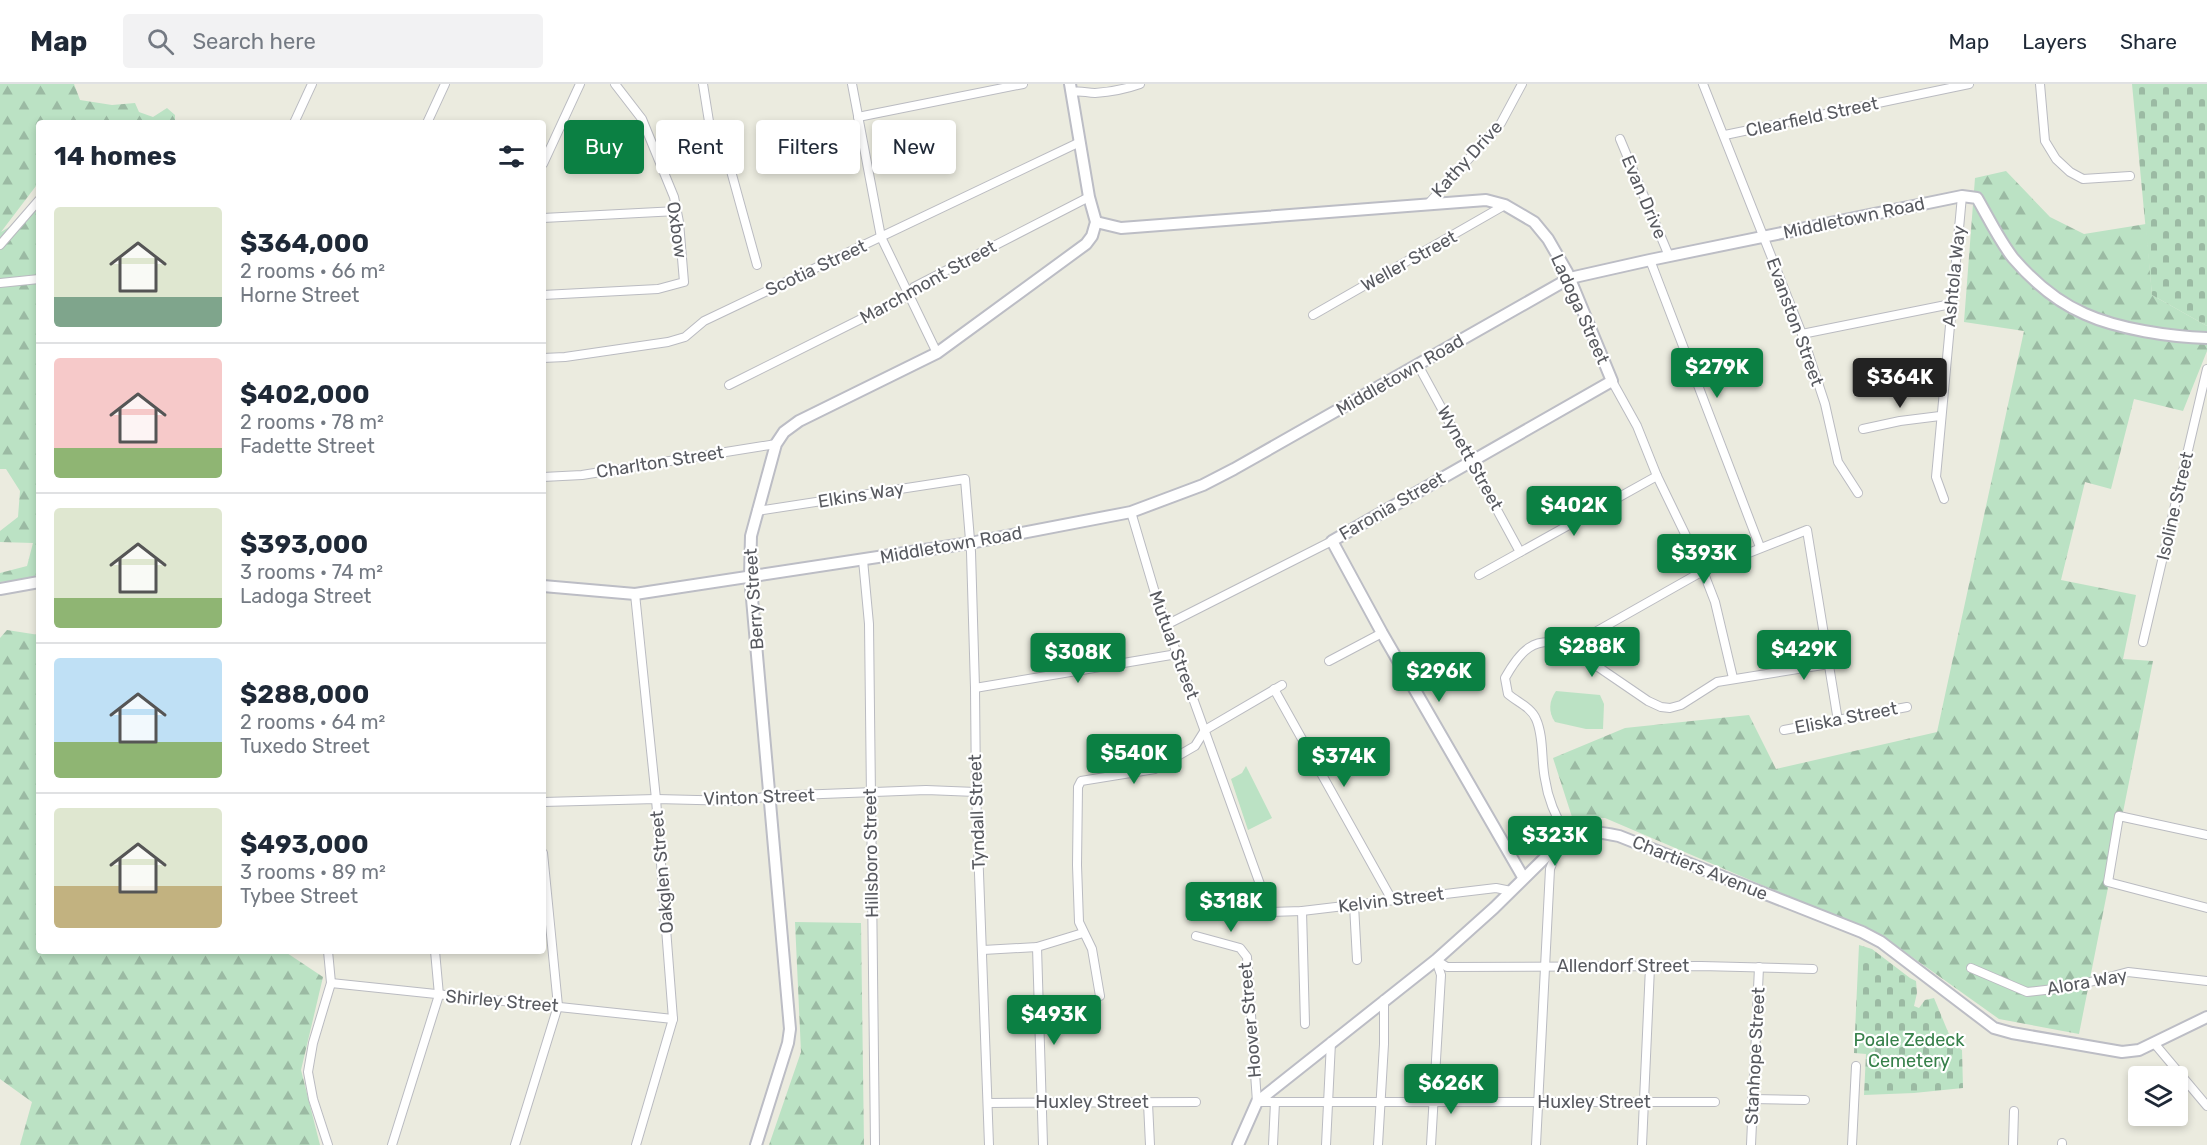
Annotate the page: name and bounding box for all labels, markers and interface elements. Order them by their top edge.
search box [123,14,543,68]
text: Map [30,25,87,58]
icon: search [144,25,177,58]
text: Search here [192,28,316,55]
text: Map [1948,29,1989,54]
text: Layers [2022,29,2087,54]
text: Share [2120,29,2177,54]
street label: Clearfield Street [1744,92,1880,142]
street label: Kathy Drive [1427,116,1507,202]
chip: Buy [564,120,644,174]
chip: Rent [656,120,744,174]
chip: Filters [756,120,860,174]
chip: New [872,120,956,174]
icon: filters [495,140,528,173]
text: 14 homes [54,141,177,172]
street label: Evan Drive [1617,152,1671,242]
street label: Middletown Road [1781,192,1927,244]
street label: Oxbow [662,200,692,260]
street label: Ashtola Way [1938,224,1970,328]
street label: Weller Street [1357,226,1461,296]
text: $364,000 [240,228,369,259]
icon: home [102,231,174,303]
street label: Scotia Street [762,235,870,301]
street label: Marchmont Street [856,235,1000,329]
street label: Ladoga Street [1546,251,1614,367]
street label: Evanston Street [1762,255,1828,389]
text: 2 rooms · 66 m² [240,259,385,283]
text: Horne Street [240,283,359,307]
street label: Middletown Road [1332,329,1468,421]
pin: $279K [1675,348,1759,399]
text: $279K [1685,355,1749,379]
pin: $364K [1858,358,1942,409]
text: $364K [1867,365,1933,389]
text: $402,000 [240,379,370,410]
icon: home [102,382,174,454]
street label: Wynett Street [1432,402,1508,514]
text: 2 rooms · 78 m² [240,410,384,434]
text: Fadette Street [240,434,375,458]
street label: Charlton Street [595,441,725,483]
street label: Isoline Street [2152,450,2198,562]
street label: Faronia Street [1335,467,1449,545]
street label: Elkins Way [816,477,906,513]
pin: $402K [1532,486,1616,537]
text: $402K [1541,493,1607,517]
street label: Middletown Road [878,522,1024,568]
text: $393,000 [240,529,368,560]
icon: home [102,532,174,604]
pin: $393K [1662,534,1746,585]
text: $393K [1671,541,1737,565]
street label: Berry Street [739,548,769,650]
text: 3 rooms · 74 m² [240,560,383,584]
text: Ladoga Street [240,584,371,608]
street label: Mutual Street [1144,588,1204,702]
pin: $288K [1550,627,1634,678]
pin: $429K [1762,630,1846,681]
pin: $308K [1036,633,1120,684]
text: $288K [1559,634,1625,658]
text: $429K [1771,637,1837,661]
text: $308K [1045,640,1111,664]
pin: $296K [1397,652,1481,703]
text: $296K [1406,659,1472,683]
text: $288,000 [240,679,369,710]
icon: home [102,682,174,754]
street label: Eliska Street [1793,697,1899,739]
text: 2 rooms · 64 m² [240,710,385,734]
text: Tuxedo Street [240,734,370,758]
pin: $540K [1092,734,1176,785]
pin: $374K [1302,737,1386,788]
text: $540K [1101,741,1167,765]
text: $374K [1312,744,1376,768]
street label: Tyndall Street [964,754,990,870]
street label: Vinton Street [703,784,815,810]
street label: Hillsboro Street [859,788,883,918]
street label: Oakglen Street [646,810,678,934]
pin: $323K [1513,816,1597,867]
text: $323K [1522,823,1588,847]
text: $493,000 [240,829,369,860]
street label: Chartiers Avenue [1629,831,1771,905]
icon: home [102,832,174,904]
text: 3 rooms · 89 m² [240,860,386,884]
pin: $318K [1189,882,1273,933]
street label: Kelvin Street [1337,883,1445,917]
text: Tybee Street [240,884,358,908]
text: $318K [1199,889,1263,913]
street label: Allendorf Street [1557,955,1689,977]
street label: Hoover Street [1234,961,1266,1079]
street label: Alora Way [2045,964,2129,1000]
street label: Shirley Street [445,985,559,1017]
street label: Stanhope Street [1740,987,1770,1125]
pin: $493K [1012,995,1096,1046]
text: $493K [1021,1002,1087,1026]
park label: Poale Zedeck Cemetery [1853,1029,1965,1072]
pin: $626K [1409,1064,1493,1115]
map controls [2128,1066,2188,1126]
button: layers [2128,1066,2188,1126]
text: $626K [1418,1071,1484,1095]
street label: Huxley Street [1035,1091,1149,1113]
street label: Huxley Street [1537,1091,1651,1113]

